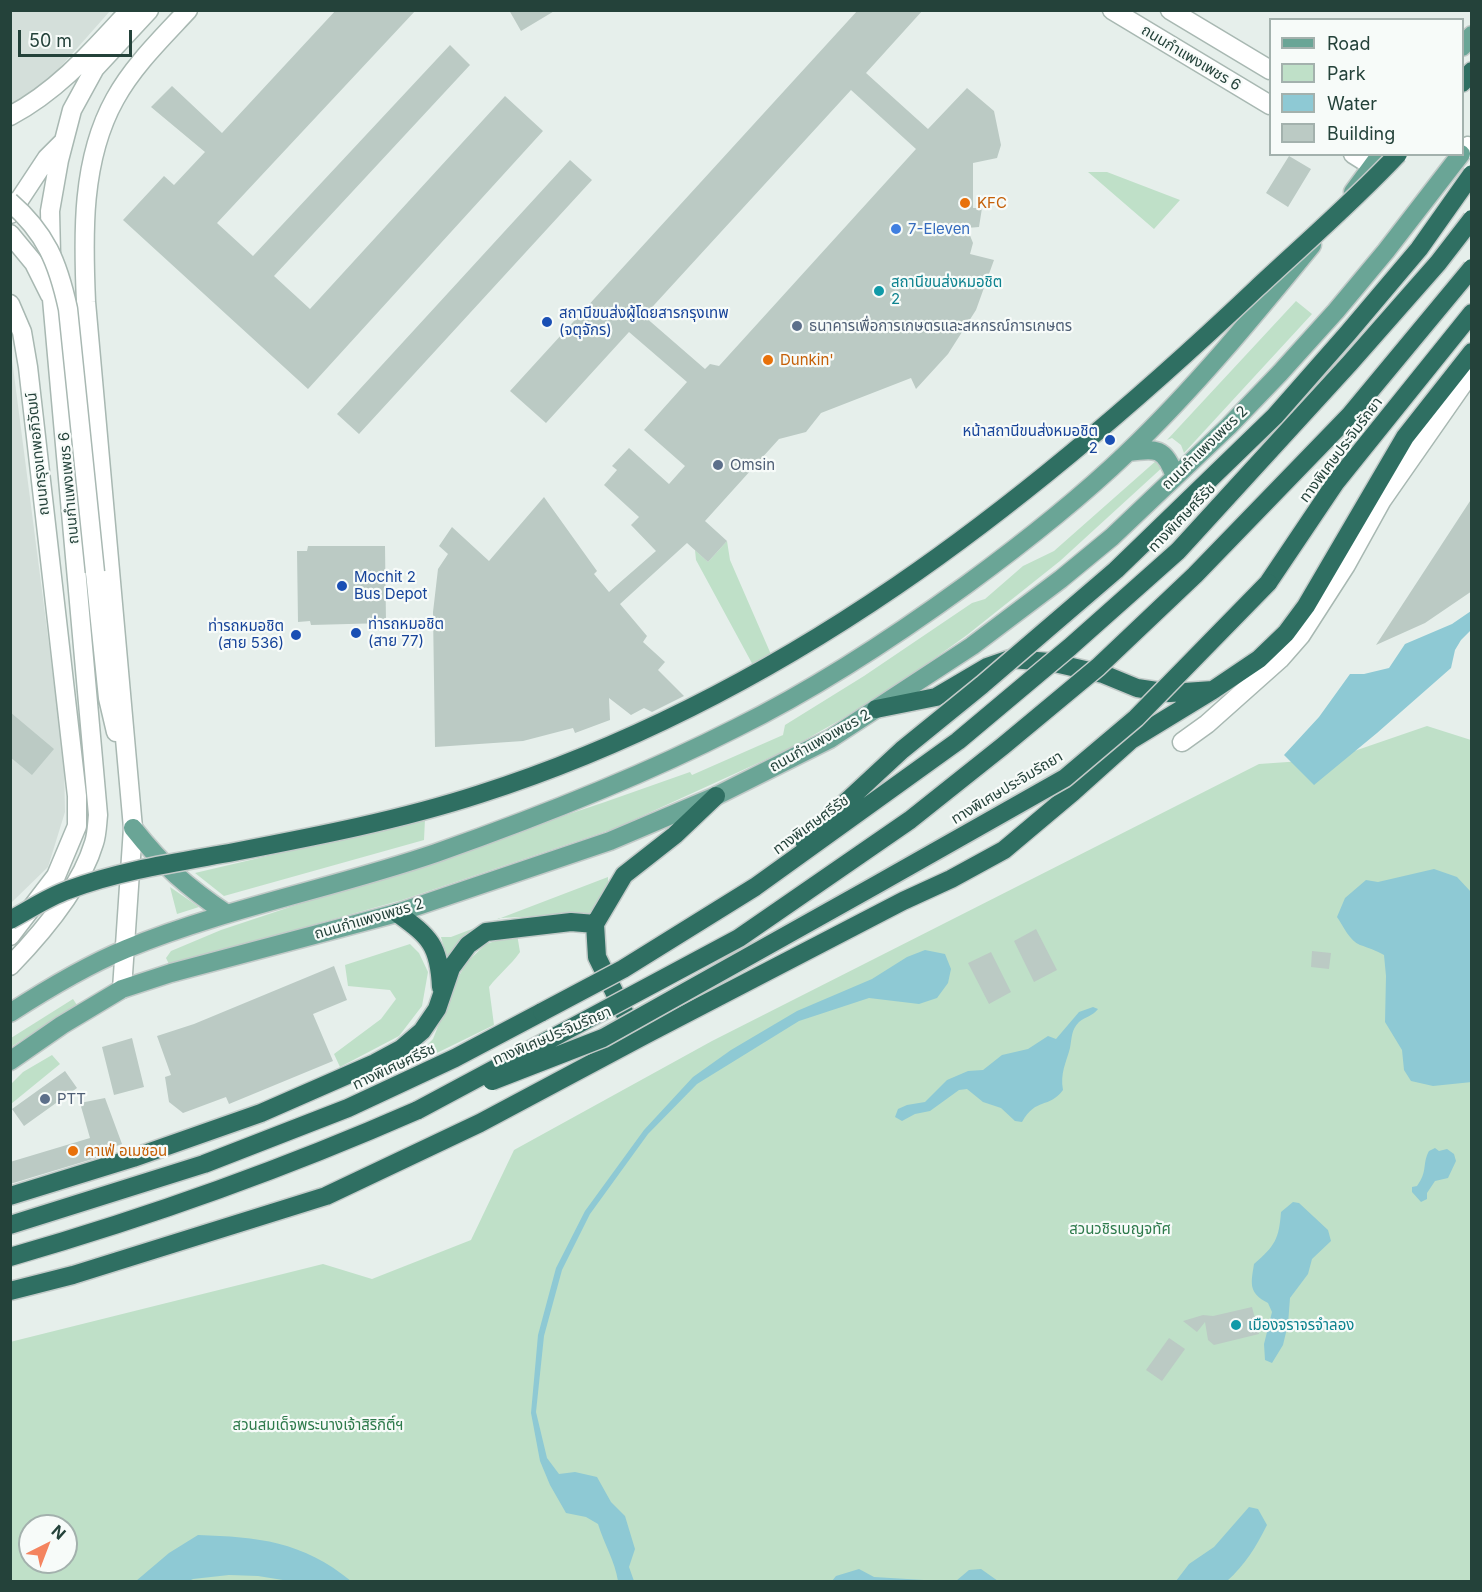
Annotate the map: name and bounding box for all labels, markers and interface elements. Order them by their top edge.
scale bar [21,18,135,56]
legend [1269,18,1464,156]
street label: ถนนกำแพงเพชร 6 [1138,21,1244,95]
text: 50 m [29,30,72,51]
text: Road [1327,33,1370,54]
text: Park [1327,63,1366,84]
text: Water [1327,93,1377,114]
text: Building [1327,123,1395,144]
place label: KFC [977,194,1007,212]
marker: KFC [958,196,972,210]
place label: 7-Eleven [908,220,970,238]
marker: 7-Eleven [889,222,903,236]
place label: สถานีขนส่งหมอชิต 2 [891,273,1002,308]
marker: สถานีขนส่งหมอชิต 2 [872,284,886,298]
place label: สถานีขนส่งผู้โดยสารกรุงเทพ (จตุจักร) [559,304,729,339]
marker: สถานีขนส่งผู้โดยสารกรุงเทพ (จตุจักร) [540,315,554,329]
place label: ธนาคารเพื่อการเกษตรและสหกรณ์การเกษตร [809,317,1072,335]
marker: ธนาคารเพื่อการเกษตรและสหกรณ์การเกษตร [790,319,804,333]
place label: Dunkin' [780,351,834,369]
marker: Dunkin' [761,353,775,367]
street label: ถนนกรุงเทพอภิวัฒน์ [23,392,53,516]
street label: ทางพิเศษประจิมรัถยา [1296,394,1386,506]
street label: ถนนกำแพงเพชร 2 [1158,402,1252,494]
place label: หน้าสถานีขนส่งหมอชิต 2 [963,422,1098,457]
street label: ถนนกำแพงเพชร 6 [55,431,83,545]
marker: หน้าสถานีขนส่งหมอชิต 2 [1103,433,1117,447]
place label: Omsin [730,456,775,474]
marker: Omsin [711,458,725,472]
street label: ทางพิเศษศรีรัช [1145,480,1219,556]
place label: Mochit 2 Bus Depot [354,568,427,603]
marker: Mochit 2 Bus Depot [335,579,349,593]
place label: ท่ารถหมอชิต (สาย 77) [368,615,444,650]
place label: ท่ารถหมอชิต (สาย 536) [208,617,284,652]
marker: ท่ารถหมอชิต (สาย 77) [349,626,363,640]
marker: ท่ารถหมอชิต (สาย 536) [289,628,303,642]
street label: ถนนกำแพงเพชร 2 [766,706,874,776]
street label: ทางพิเศษประจิมรัถยา [948,748,1066,828]
street label: ทางพิเศษศรีรัช [770,791,852,859]
street label: ถนนกำแพงเพชร 2 [312,895,426,943]
street label: ทางพิเศษประจิมรัถยา [490,1003,614,1069]
street label: ทางพิเศษศรีรัช [350,1040,438,1094]
place label: PTT [57,1090,86,1108]
marker: PTT [38,1092,52,1106]
place label: คาเฟ่ อเมซอน [85,1142,167,1160]
marker: คาเฟ่ อเมซอน [66,1144,80,1158]
park label: สวนวชิรเบญจทัศ [1069,1220,1171,1238]
place label: เมืองจราจรจำลอง [1248,1316,1354,1334]
marker: เมืองจราจรจำลอง [1229,1318,1243,1332]
park label: สวนสมเด็จพระนางเจ้าสิริกิติ์ฯ [233,1416,403,1434]
north arrow [18,1514,78,1574]
text: N [47,1521,70,1544]

